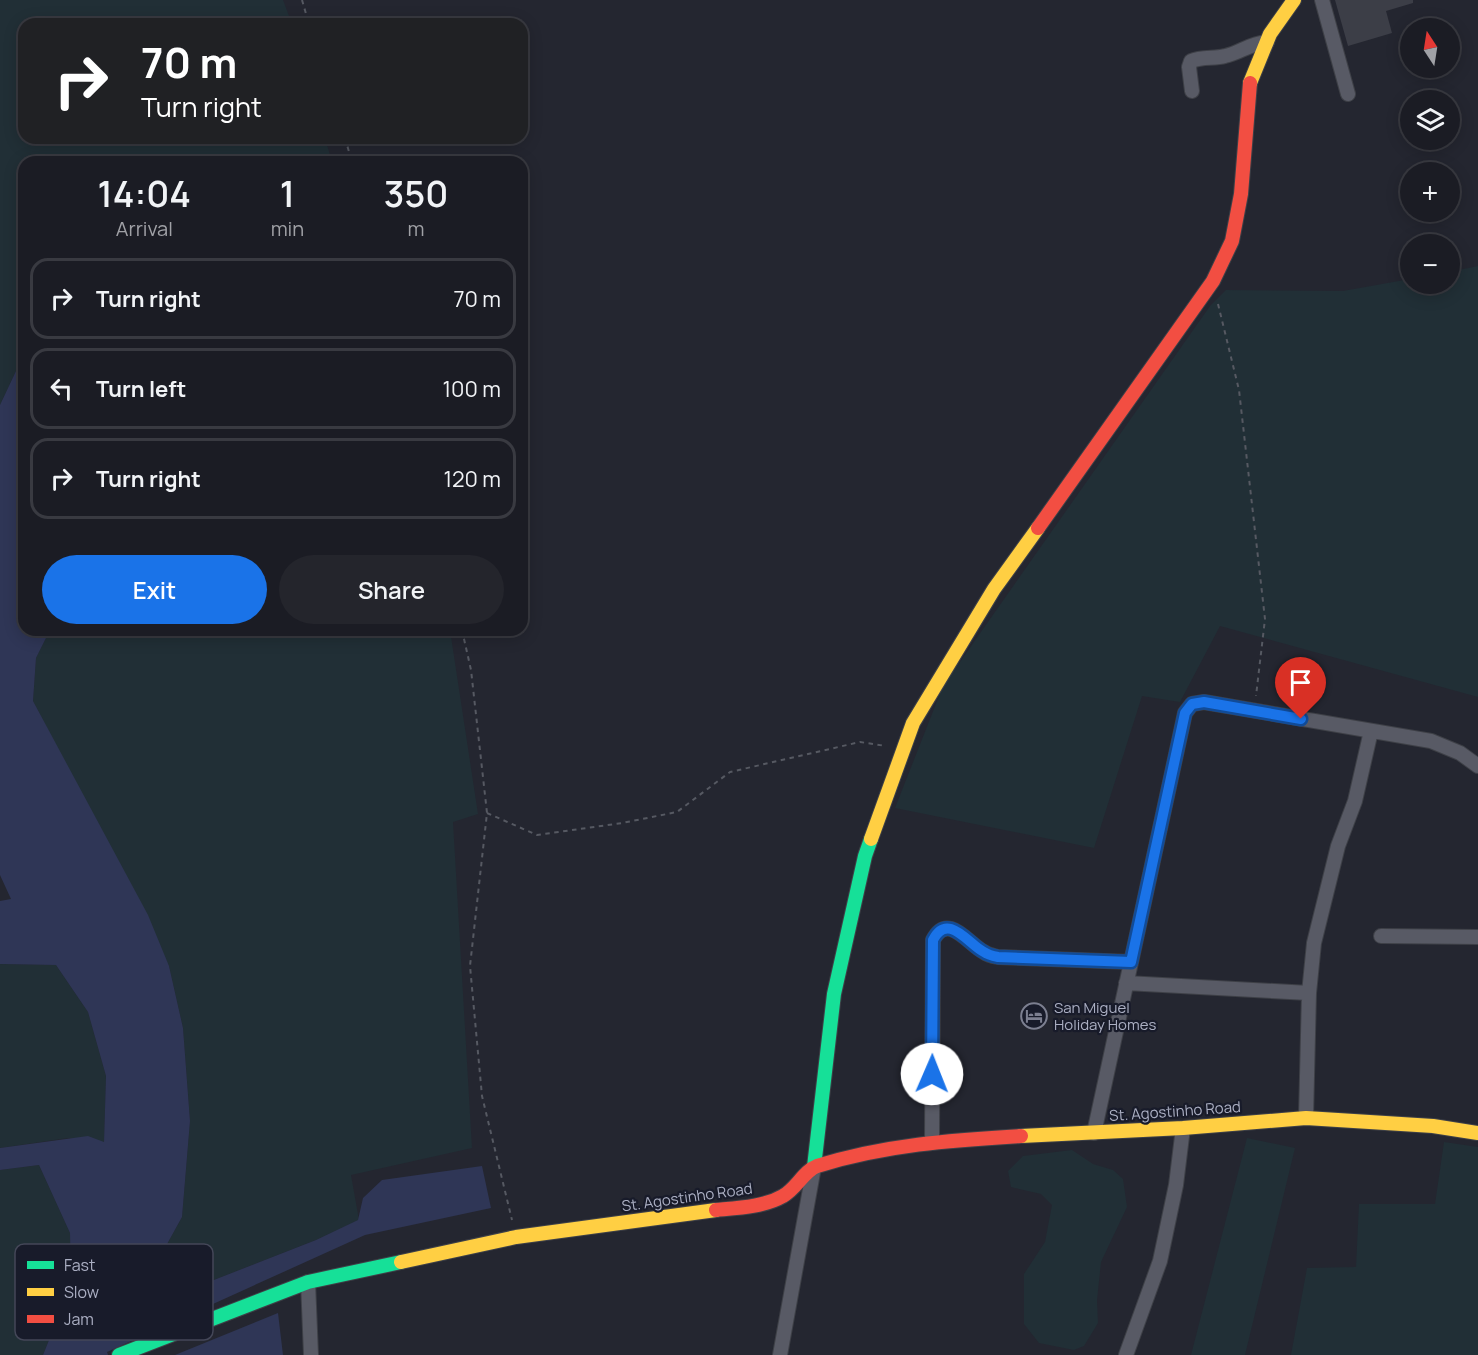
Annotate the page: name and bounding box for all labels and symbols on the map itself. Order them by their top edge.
north arrow [1400,18,1460,78]
pin [1275,657,1326,719]
place label: San Miguel Holiday Homes [1054,997,1156,1035]
hotel icon: San Miguel Holiday Homes [1019,1001,1049,1031]
position arrow [900,1042,964,1106]
street label: St. Agostinho Road [1108,1096,1242,1126]
street label: St. Agostinho Road [620,1177,754,1217]
legend [15,1244,213,1340]
text: Fast [64,1254,95,1276]
text: Slow [64,1281,99,1303]
text: Jam [64,1308,94,1330]

